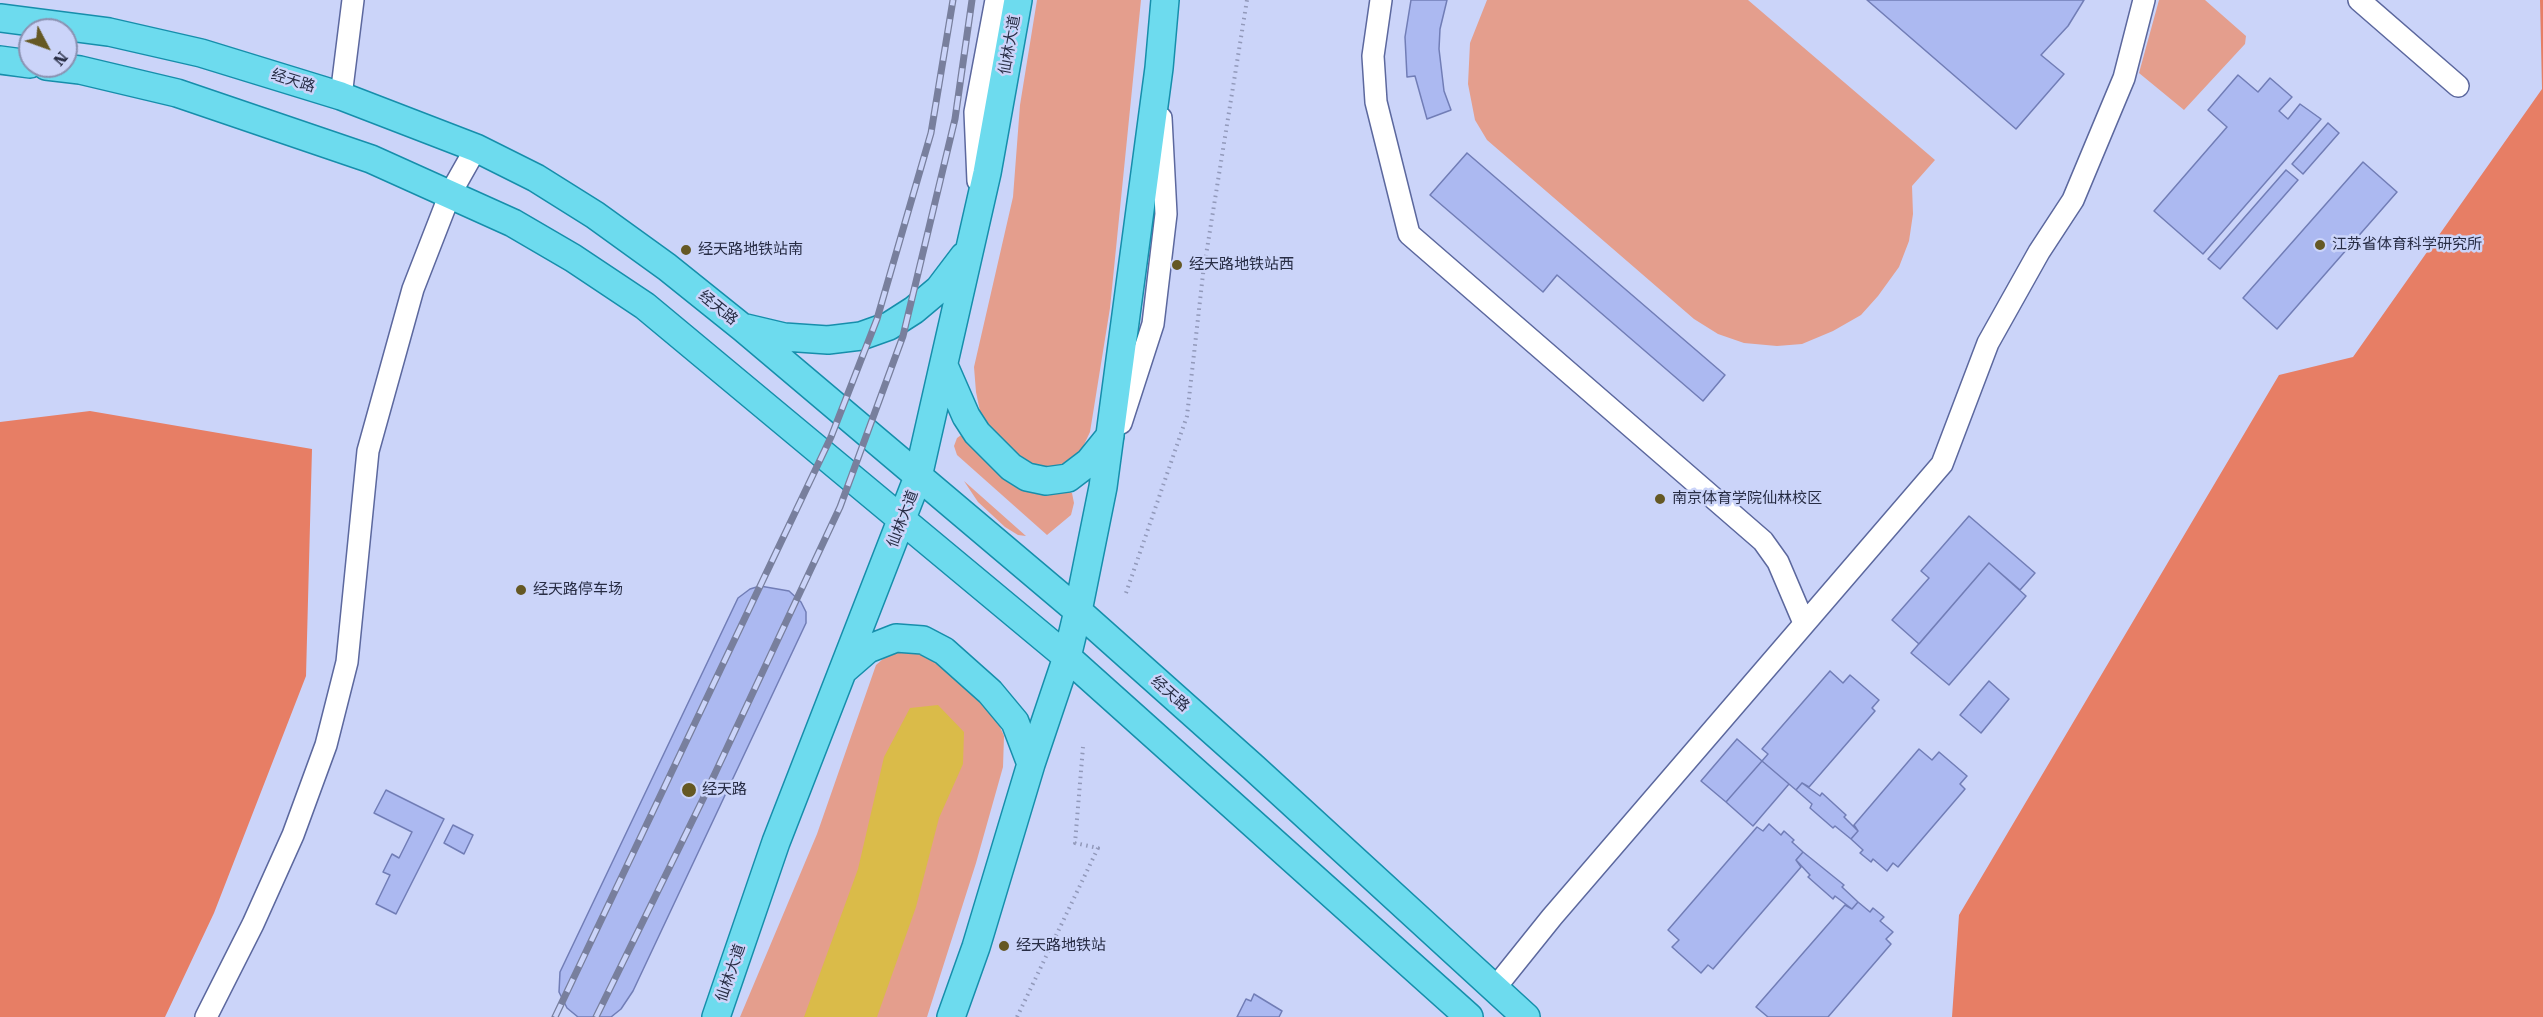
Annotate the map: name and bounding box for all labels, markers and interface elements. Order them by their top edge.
street label: 仙林大道 [996,14,1024,76]
north arrow [18,18,78,78]
text: N [49,48,72,70]
street label: 经天路 [269,66,317,96]
place label: 江苏省体育科学研究所 [2332,236,2482,254]
marker: 江苏省体育科学研究所 [2313,238,2327,252]
place label: 经天路地铁站南 [698,241,803,259]
marker: 经天路地铁站南 [679,243,693,257]
place label: 经天路地铁站西 [1189,256,1294,274]
marker: 经天路地铁站西 [1170,258,1184,272]
street label: 经天路 [695,287,741,329]
street label: 仙林大道 [884,488,922,550]
place label: 南京体育学院仙林校区 [1672,490,1822,508]
marker: 南京体育学院仙林校区 [1653,492,1667,506]
place label: 经天路停车场 [533,581,623,599]
marker: 经天路停车场 [514,583,528,597]
street label: 经天路 [1147,672,1193,716]
marker: 经天路 [680,781,698,799]
place label: 经天路 [702,781,747,799]
place label: 经天路地铁站 [1016,937,1106,955]
marker: 经天路地铁站 [997,939,1011,953]
street label: 仙林大道 [713,942,749,1004]

